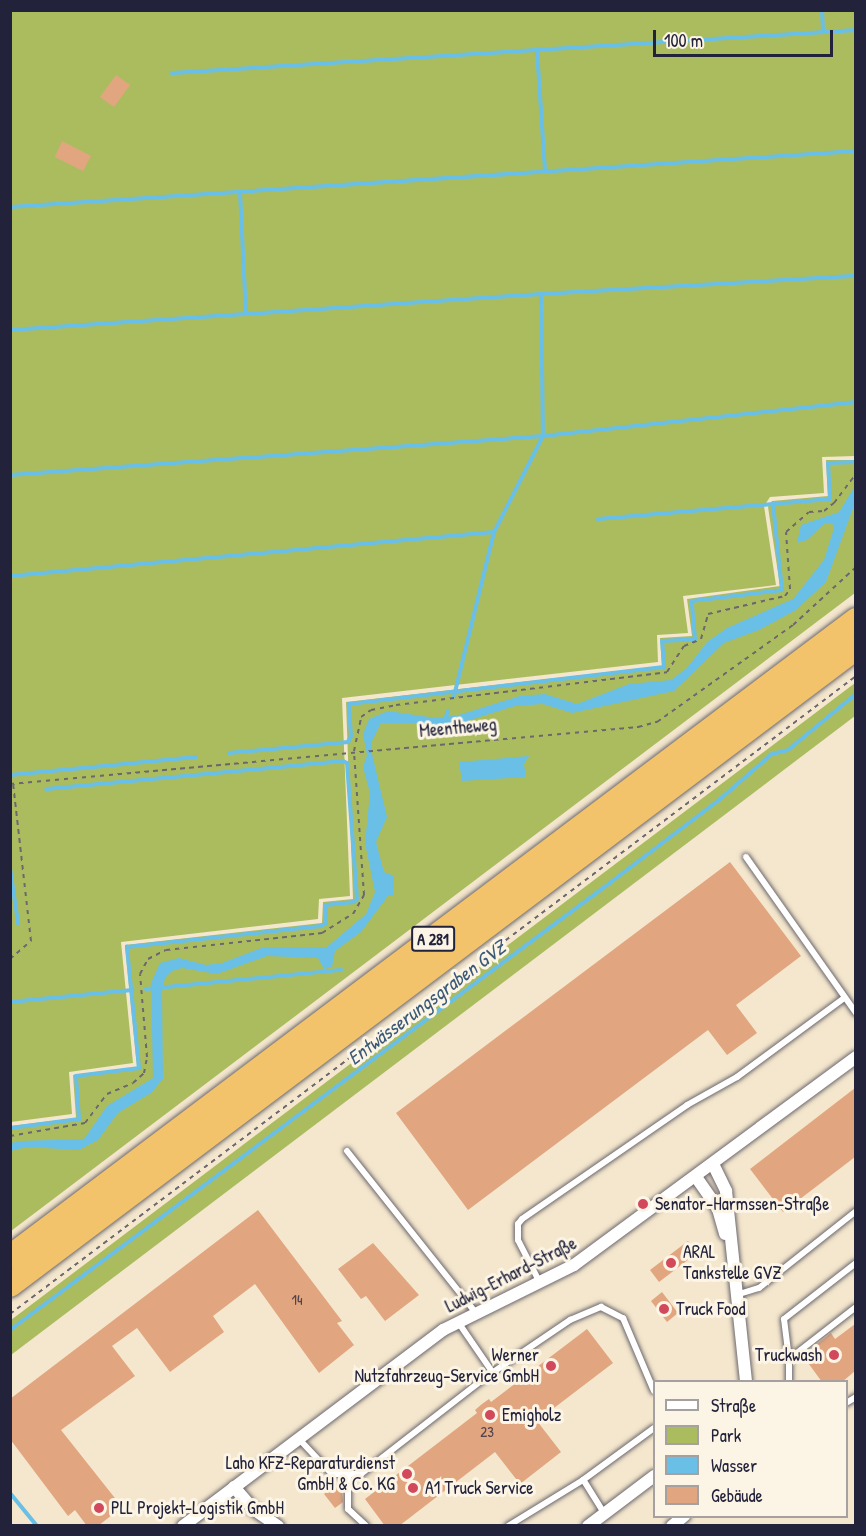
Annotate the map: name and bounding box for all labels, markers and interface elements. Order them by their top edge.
scale bar [656,18,836,56]
text: 100 m [664,28,703,53]
street label: Meentheweg [418,714,498,742]
road number: A 281 [410,926,456,952]
water label: Entwässerungsgraben GVZ [342,935,510,1069]
place label: Senator-Harmssen-Straße [655,1193,829,1215]
marker: Senator-Harmssen-Straße [636,1197,650,1211]
street label: Ludwig-Erhard-Straße [442,1233,580,1317]
place label: ARAL Tankstelle GVZ [683,1242,781,1284]
marker: ARAL Tankstelle GVZ [664,1256,678,1270]
house number: 14 [291,1291,303,1309]
place label: Truck Food [676,1298,745,1320]
marker: Truck Food [657,1302,671,1316]
place label: Truckwash [755,1344,822,1366]
place label: Werner Nutzfahrzeug-Service GmbH [354,1345,539,1388]
marker: Truckwash [827,1348,841,1362]
marker: Werner Nutzfahrzeug-Service GmbH [544,1359,558,1373]
legend [653,1380,848,1518]
text: Straße [711,1393,756,1418]
place label: Emigholz [502,1404,562,1426]
marker: Emigholz [483,1408,497,1422]
house number: 23 [480,1423,494,1441]
text: Park [711,1423,741,1448]
place label: Laho KFZ-Reparaturdienst GmbH & Co. KG [226,1453,395,1496]
text: Wasser [711,1453,757,1478]
marker: Laho KFZ-Reparaturdienst GmbH & Co. KG [400,1467,414,1481]
place label: A1 Truck Service [425,1477,533,1499]
marker: A1 Truck Service [406,1481,420,1495]
text: Gebäude [711,1483,763,1508]
place label: PLL Projekt-Logistik GmbH [111,1497,284,1519]
marker: PLL Projekt-Logistik GmbH [92,1501,106,1515]

